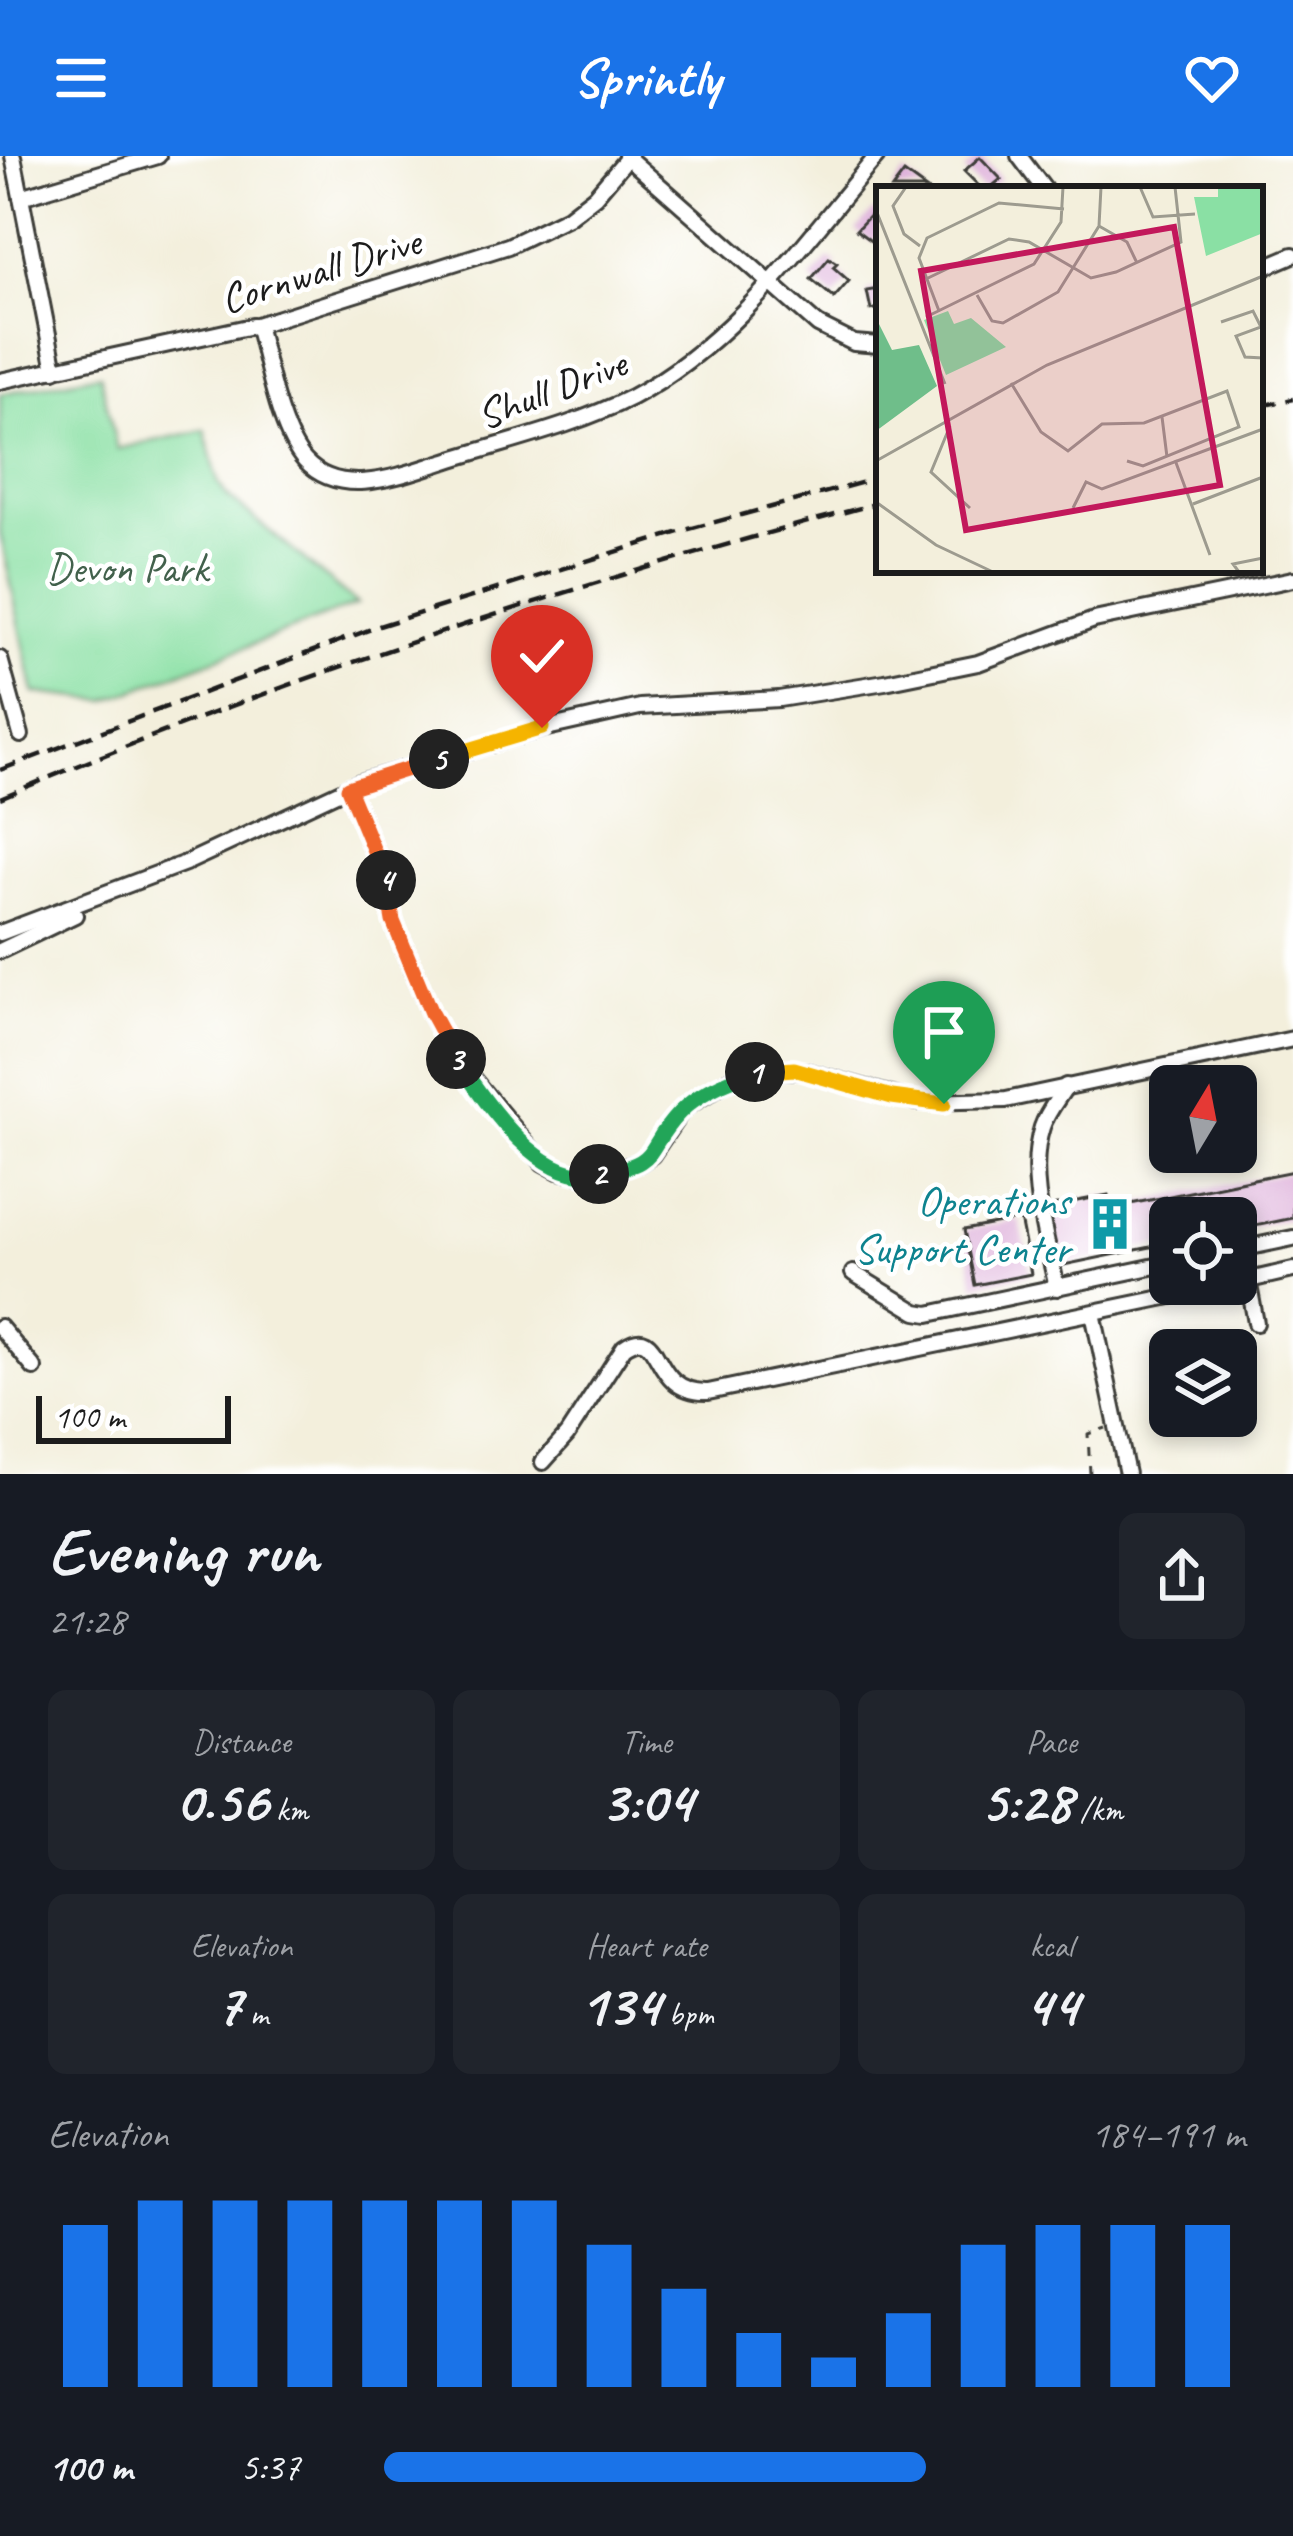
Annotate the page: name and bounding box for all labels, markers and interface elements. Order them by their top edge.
text: Sprintly [573,44,720,112]
icon: menu [48,45,114,111]
icon: heart [1179,45,1245,111]
inset map [876,186,1263,573]
street label: Cornwall Drive [214,214,430,326]
street label: Shull Drive [469,336,636,442]
park label: Devon Park [46,542,211,595]
pin [491,605,593,728]
icon: check [509,623,575,689]
pin: 5 [409,729,469,789]
text: 5 [432,738,446,780]
pin: 4 [356,850,416,910]
text: 4 [379,859,393,901]
pin [893,981,995,1104]
icon: arrive [911,999,977,1065]
pin: 3 [426,1029,486,1089]
text: 3 [449,1038,463,1080]
pin: 1 [725,1042,785,1102]
text: 1 [748,1051,762,1093]
north arrow [1149,1065,1257,1173]
map controls [1149,1065,1257,1437]
pin: 2 [569,1144,629,1204]
text: 2 [592,1153,606,1195]
place label: Operations Support Center [854,1175,1074,1276]
building icon: Operations Support Center [1081,1195,1139,1253]
button: locate [1149,1197,1257,1305]
button: layers [1149,1329,1257,1437]
scale bar [36,1390,231,1443]
text: 100 m [54,1396,125,1438]
text: Evening run [48,1510,318,1593]
button: share [1119,1513,1245,1639]
text: 21:28 [48,1597,126,1646]
text: Distance [192,1721,291,1763]
text: Time [621,1721,672,1763]
text: Pace [1026,1721,1077,1763]
text: 0.56 [175,1763,268,1839]
text: 3:04 [600,1763,693,1839]
text: 5:28 [980,1763,1072,1839]
text: km [268,1789,308,1831]
text: /km [1072,1789,1123,1831]
text: Elevation [191,1925,292,1967]
text: Heart rate [586,1925,707,1967]
text: kcal [1030,1925,1073,1967]
text: 7 [215,1967,242,2043]
text: 134 [579,1967,660,2043]
text: 44 [1025,1967,1079,2043]
text: m [242,1993,268,2035]
text: bpm [660,1993,714,2035]
text: Elevation [48,2110,168,2159]
text: 184–191 m [1091,2110,1245,2159]
text: 100 m [48,2443,132,2492]
text: 5:37 [240,2443,300,2492]

